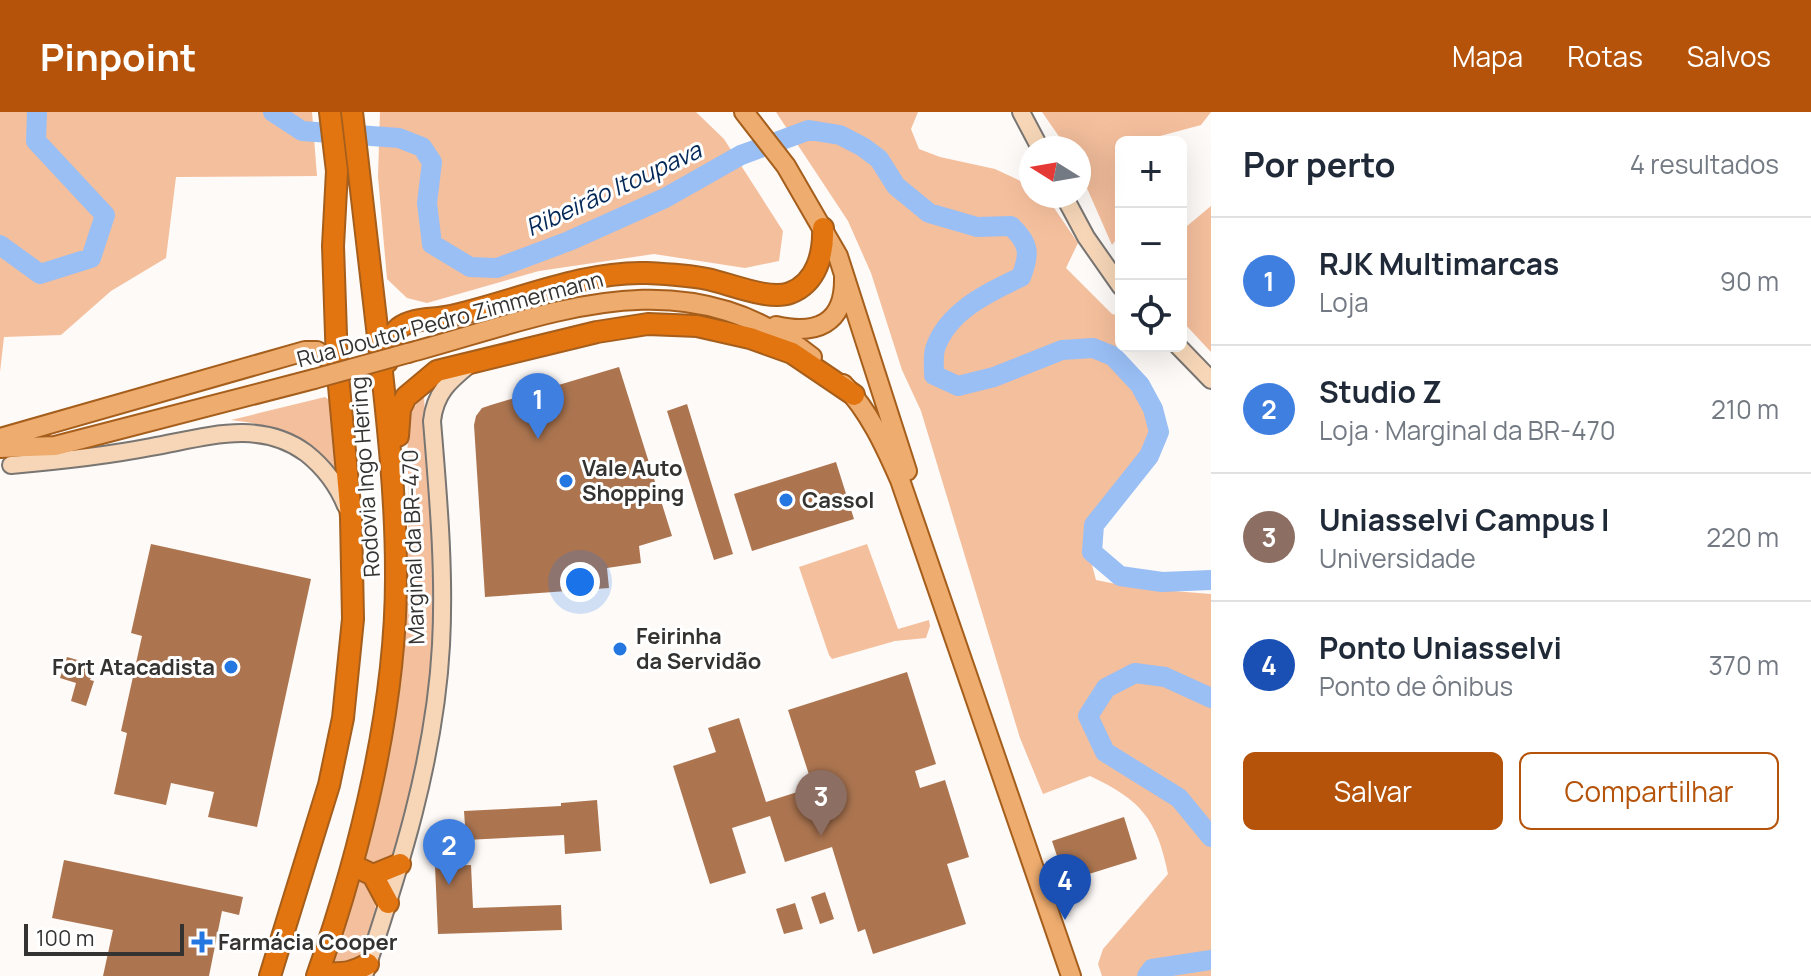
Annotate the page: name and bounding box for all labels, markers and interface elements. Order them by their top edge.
text: Pinpoint [40,30,196,82]
text: Mapa [1452,37,1523,75]
text: Rotas [1567,37,1643,75]
text: Salvos [1687,37,1771,75]
water label: Ribeirão Itoupava [520,132,708,243]
north arrow [1019,136,1091,208]
map controls [1115,136,1187,352]
button: + [1115,136,1187,208]
text: Por perto [1243,141,1396,187]
text: 4 resultados [1630,146,1779,182]
button: − [1115,208,1187,280]
text: RJK Multimarcas [1319,243,1559,284]
text: 1 [1263,263,1275,299]
text: 90 m [1720,263,1779,299]
street label: Rua Doutor Pedro Zimmermann [293,264,607,374]
button: locate [1115,280,1187,352]
text: Loja [1319,284,1369,320]
text: Studio Z [1319,371,1442,412]
pin: 1 [512,373,564,439]
street label: Rodovia Ingo Hering [343,376,387,578]
text: 2 [1261,391,1277,427]
text: 210 m [1711,391,1779,427]
text: Loja · Marginal da BR-470 [1319,412,1616,448]
street label: Marginal da BR-470 [395,449,431,645]
place label: Vale Auto Shopping [582,453,684,508]
marker: Vale Auto Shopping [557,472,575,490]
place label: Cassol [802,485,875,515]
marker: Cassol [777,491,795,509]
text: Uniasselvi Campus I [1319,499,1609,540]
text: 3 [1261,519,1277,555]
text: 220 m [1706,519,1779,555]
text: Universidade [1319,540,1476,576]
your location [560,562,600,602]
place label: Feirinha da Servidão [636,621,761,676]
text: Ponto Uniasselvi [1319,627,1562,668]
marker: Feirinha da Servidão [611,640,629,658]
text: 4 [1261,647,1277,683]
text: 370 m [1708,647,1779,683]
place label: Fort Atacadista [52,652,215,682]
marker: Fort Atacadista [222,658,240,676]
text: Ponto de ônibus [1319,668,1513,704]
button: Salvar [1243,752,1503,830]
button: Compartilhar [1519,752,1779,830]
pin: 3 [795,770,847,836]
pin: 2 [423,819,475,885]
pin: 4 [1039,854,1091,920]
scale bar [24,920,184,956]
text: 100 m [36,923,94,953]
place label: Farmácia Cooper [218,927,398,957]
marker: Farmácia Cooper [193,933,211,951]

